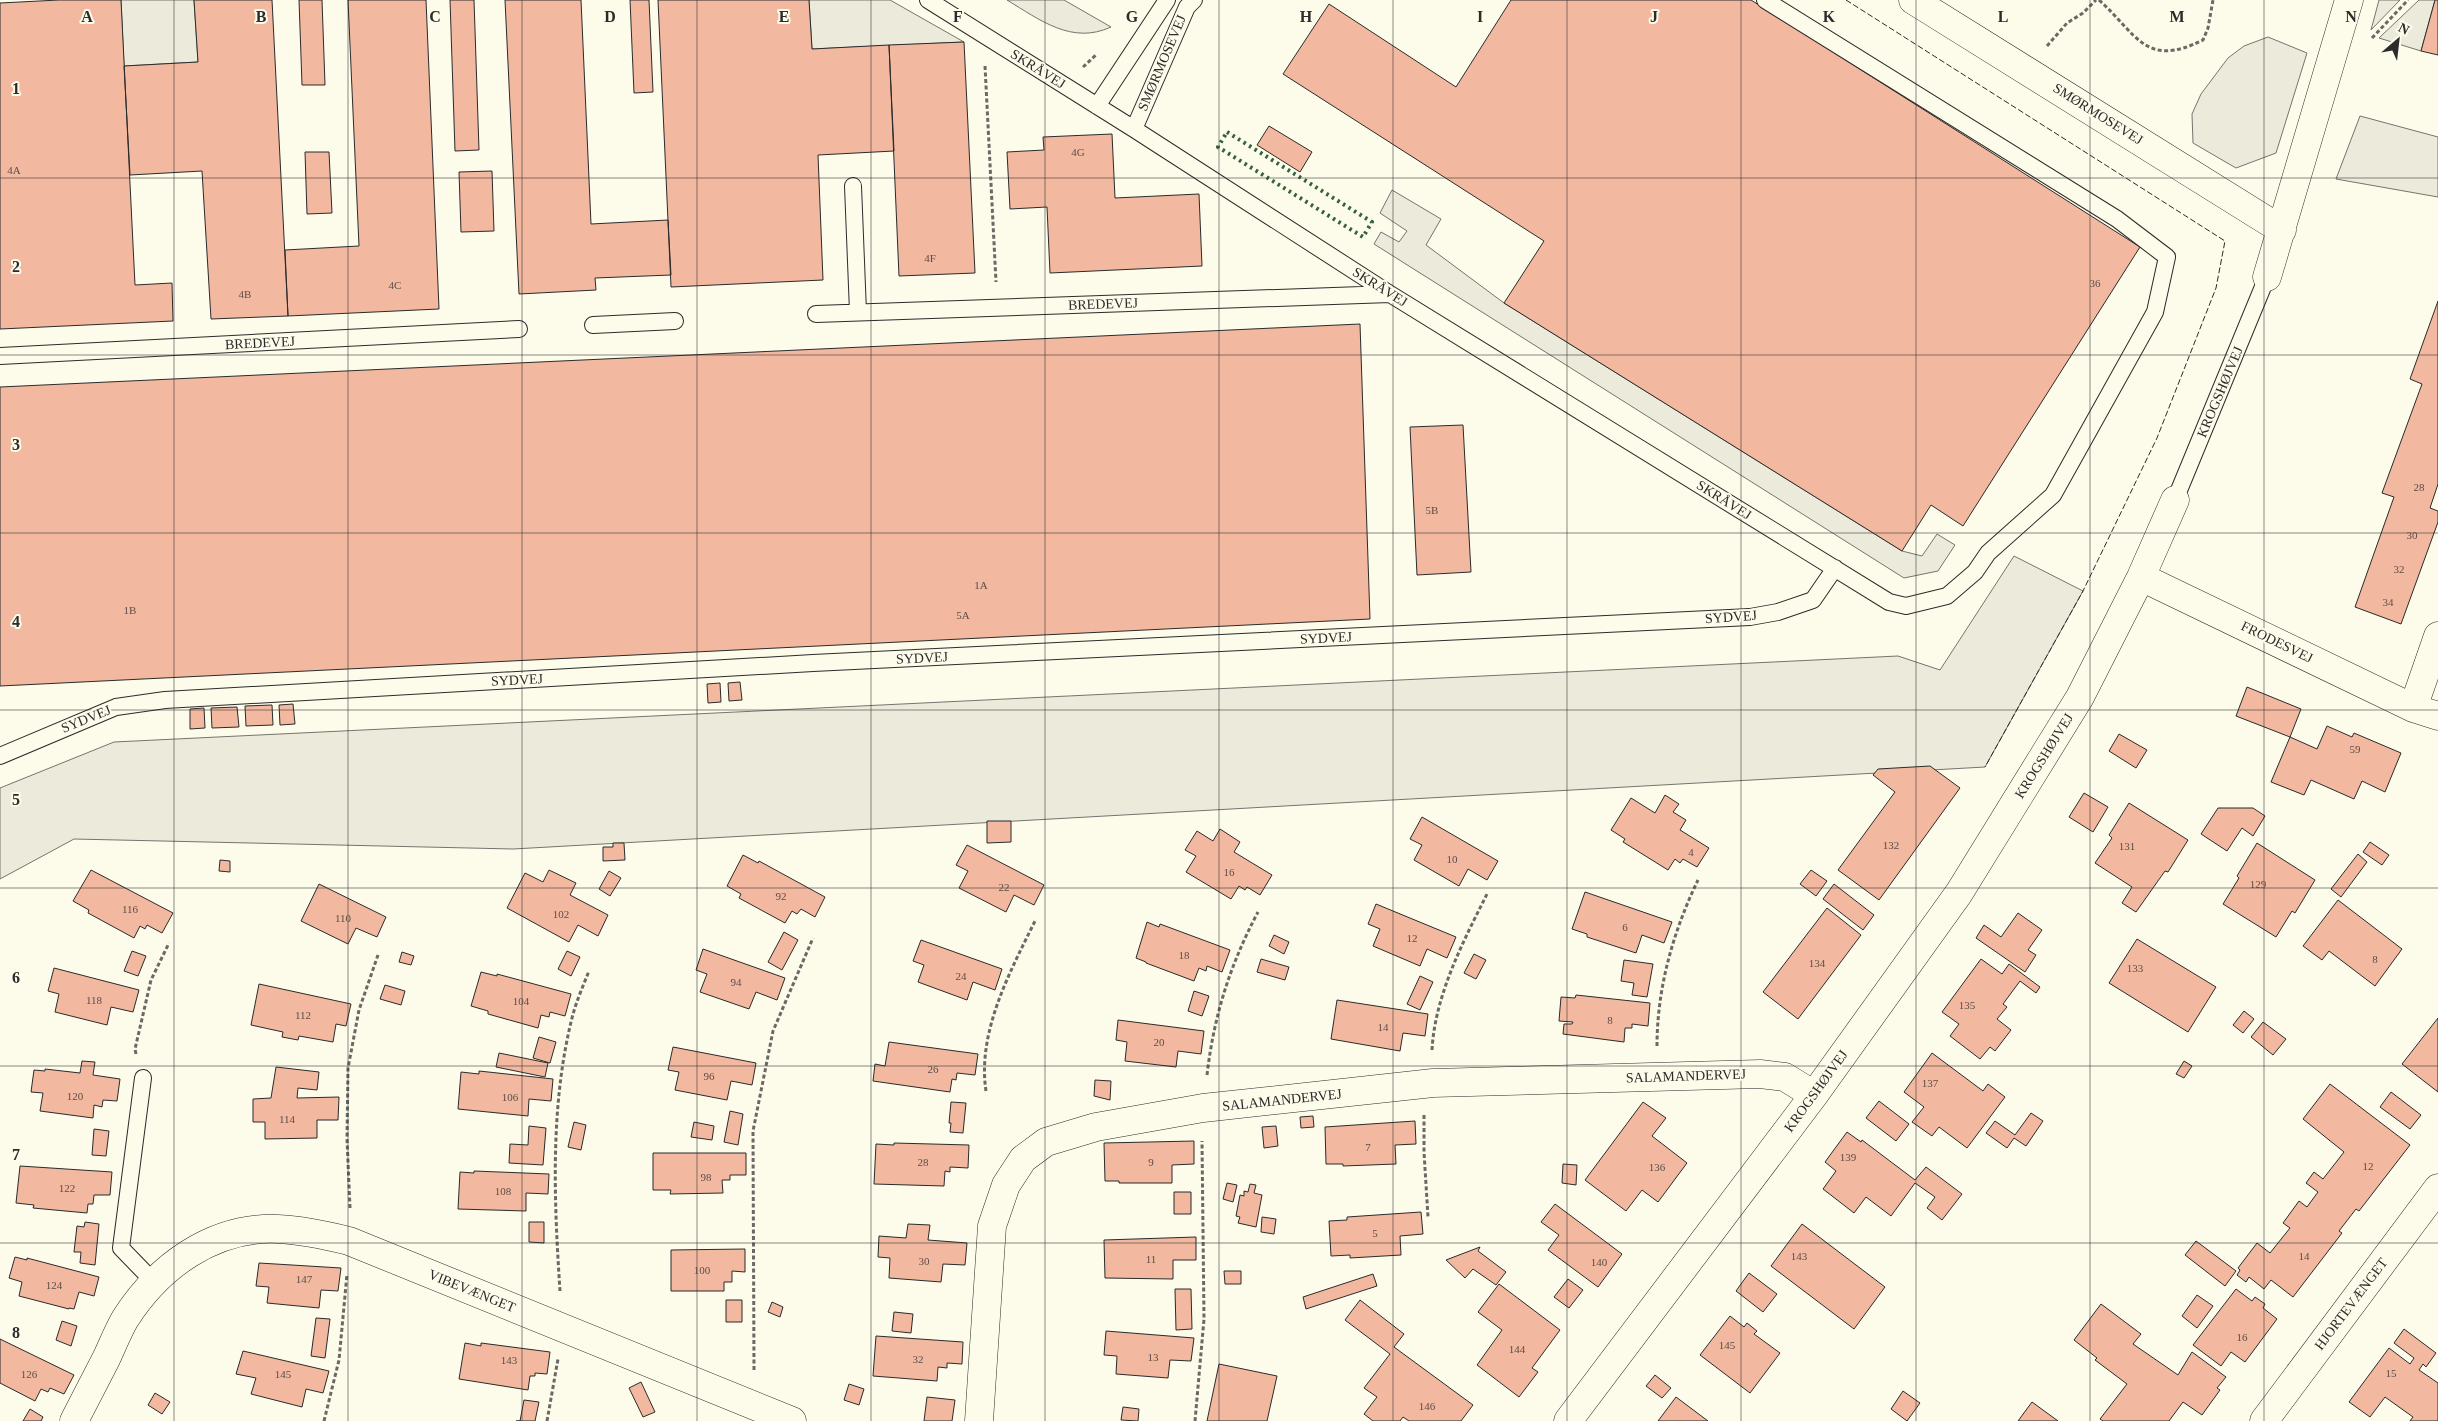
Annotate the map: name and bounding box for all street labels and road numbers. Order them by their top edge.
street label: SMØRMOSEVEJ [1135,12,1189,113]
street label: SKRÅVEJ [1008,46,1068,92]
street label: SMØRMOSEVEJ [2050,80,2146,148]
street label: SKRÅVEJ [1350,264,1410,310]
street label: BREDEVEJ [1068,295,1139,313]
street label: BREDEVEJ [225,334,296,352]
street label: KROGSHØJVEJ [2194,344,2246,440]
street label: SKRÅVEJ [1694,477,1754,523]
street label: SYDVEJ [1704,608,1758,626]
street label: FRODESVEJ [2239,618,2316,666]
street label: SYDVEJ [1300,629,1353,647]
street label: SYDVEJ [896,649,949,667]
street label: SYDVEJ [491,671,544,689]
street label: SYDVEJ [59,702,113,736]
street label: KROGSHØJVEJ [2012,710,2076,801]
street label: KROGSHØJVEJ [1781,1047,1851,1135]
street label: SALAMANDERVEJ [1626,1066,1747,1086]
street label: SALAMANDERVEJ [1221,1086,1343,1114]
street label: HJORTEVÆNGET [2312,1255,2391,1353]
street label: VIBEVÆNGET [426,1267,518,1315]

